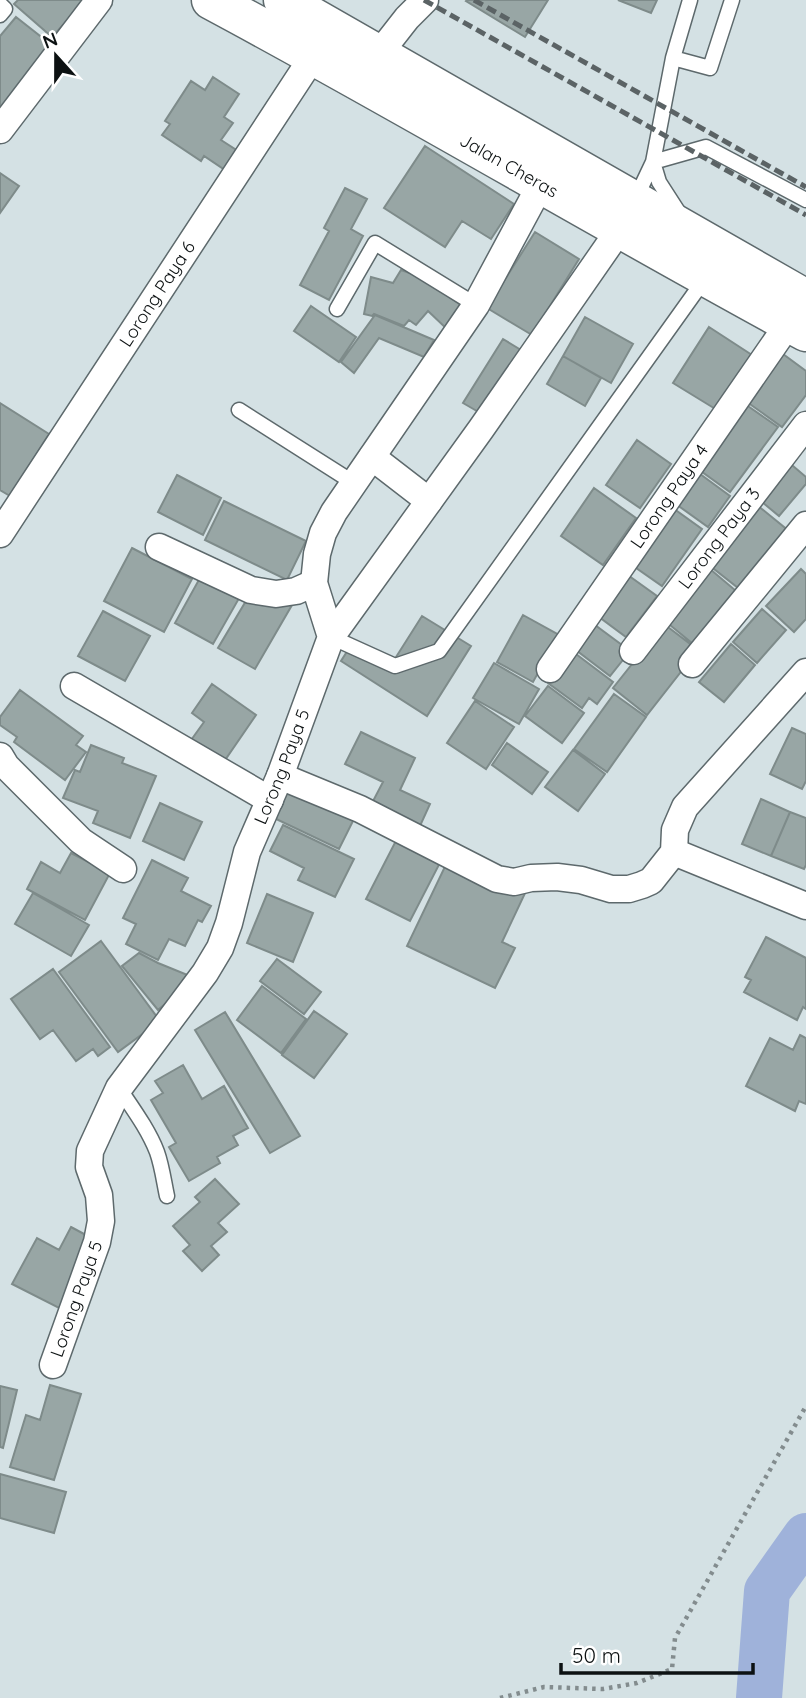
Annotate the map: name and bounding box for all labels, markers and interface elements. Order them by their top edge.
north arrow [21,21,91,91]
text: N [39,26,61,54]
street label: Jalan Cheras [456,128,563,203]
street label: Lorong Paya 6 [114,236,200,351]
street label: Lorong Paya 4 [625,439,713,552]
street label: Lorong Paya 3 [673,483,765,593]
street label: Lorong Paya 5 [248,706,315,828]
street label: Lorong Paya 5 [45,1238,107,1360]
scale bar [561,1632,754,1676]
text: 50 m [572,1642,621,1668]

